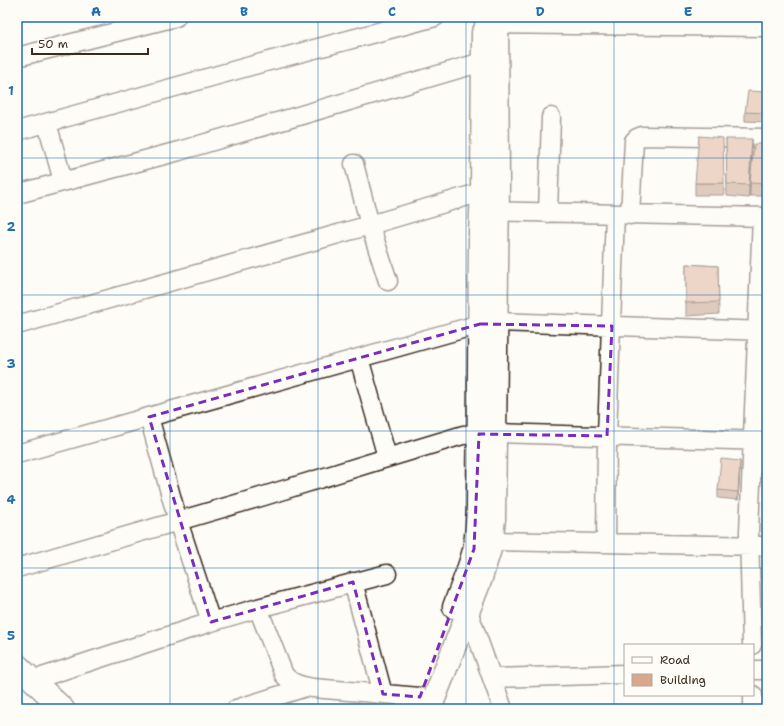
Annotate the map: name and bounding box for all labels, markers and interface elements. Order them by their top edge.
text: A [91,3,101,20]
text: B [240,3,248,20]
text: C [388,3,396,20]
text: D [535,3,545,20]
text: E [684,3,693,20]
scale bar [32,30,148,56]
text: 50 m [38,36,68,52]
text: 1 [8,82,14,99]
text: 2 [6,218,16,235]
text: 3 [6,355,16,372]
text: 4 [6,491,16,508]
text: 5 [7,627,15,644]
legend [624,644,754,696]
text: Road [660,652,691,668]
text: Building [660,672,706,688]

